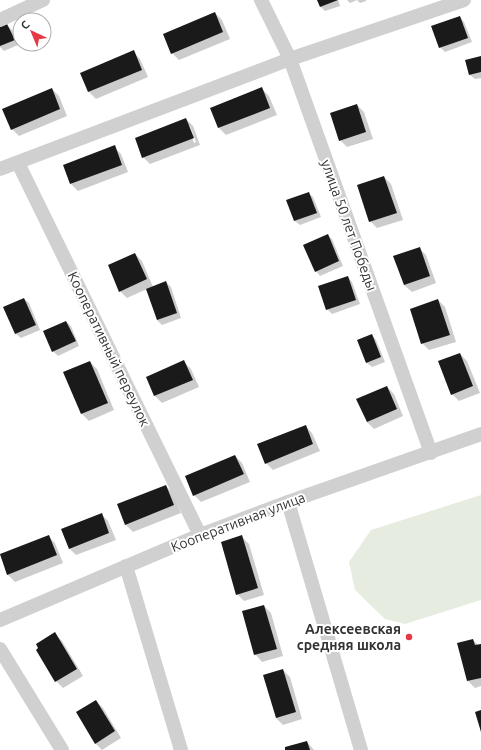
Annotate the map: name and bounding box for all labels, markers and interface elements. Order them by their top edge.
north arrow [12,12,52,52]
text: С [18,18,32,32]
street label: улица 50 лет Победы [318,157,380,293]
street label: Кооперативный переулок [65,269,153,429]
street label: Кооперативная улица [169,489,307,555]
place label: Алексеевская средняя школа [297,621,401,653]
marker: Алексеевская средняя школа [404,632,414,642]

